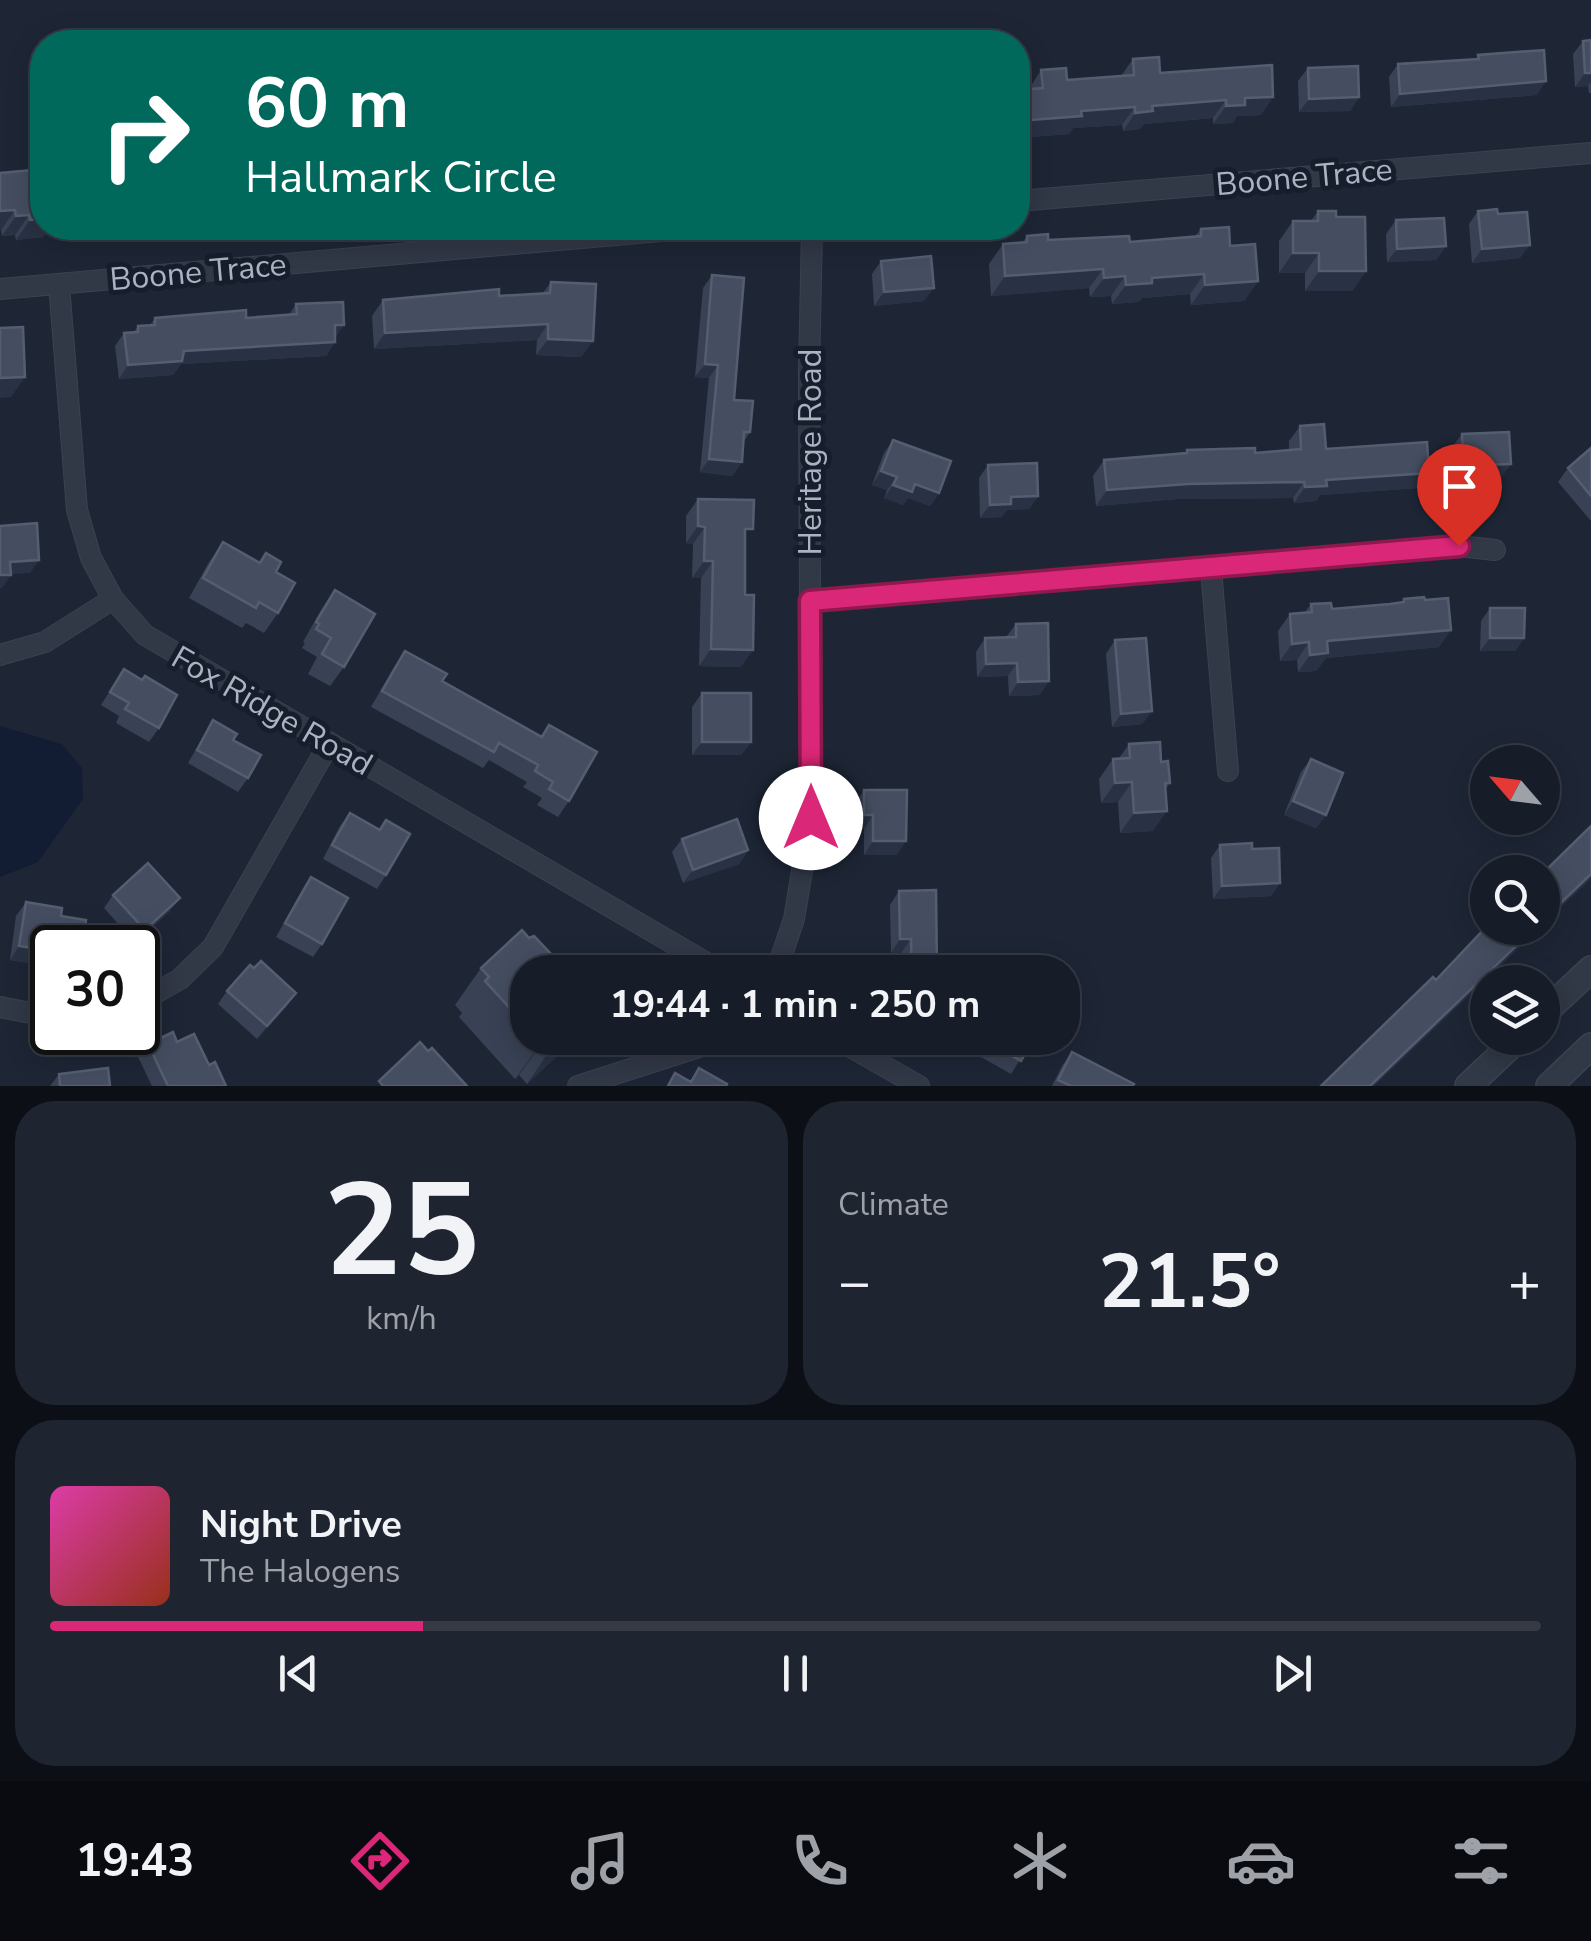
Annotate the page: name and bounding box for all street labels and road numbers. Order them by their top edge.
street label: Boone Trace [1214,148,1394,206]
street label: Boone Trace [108,243,288,301]
street label: Heritage Road [789,349,832,555]
street label: Fox Ridge Road [164,636,380,786]

